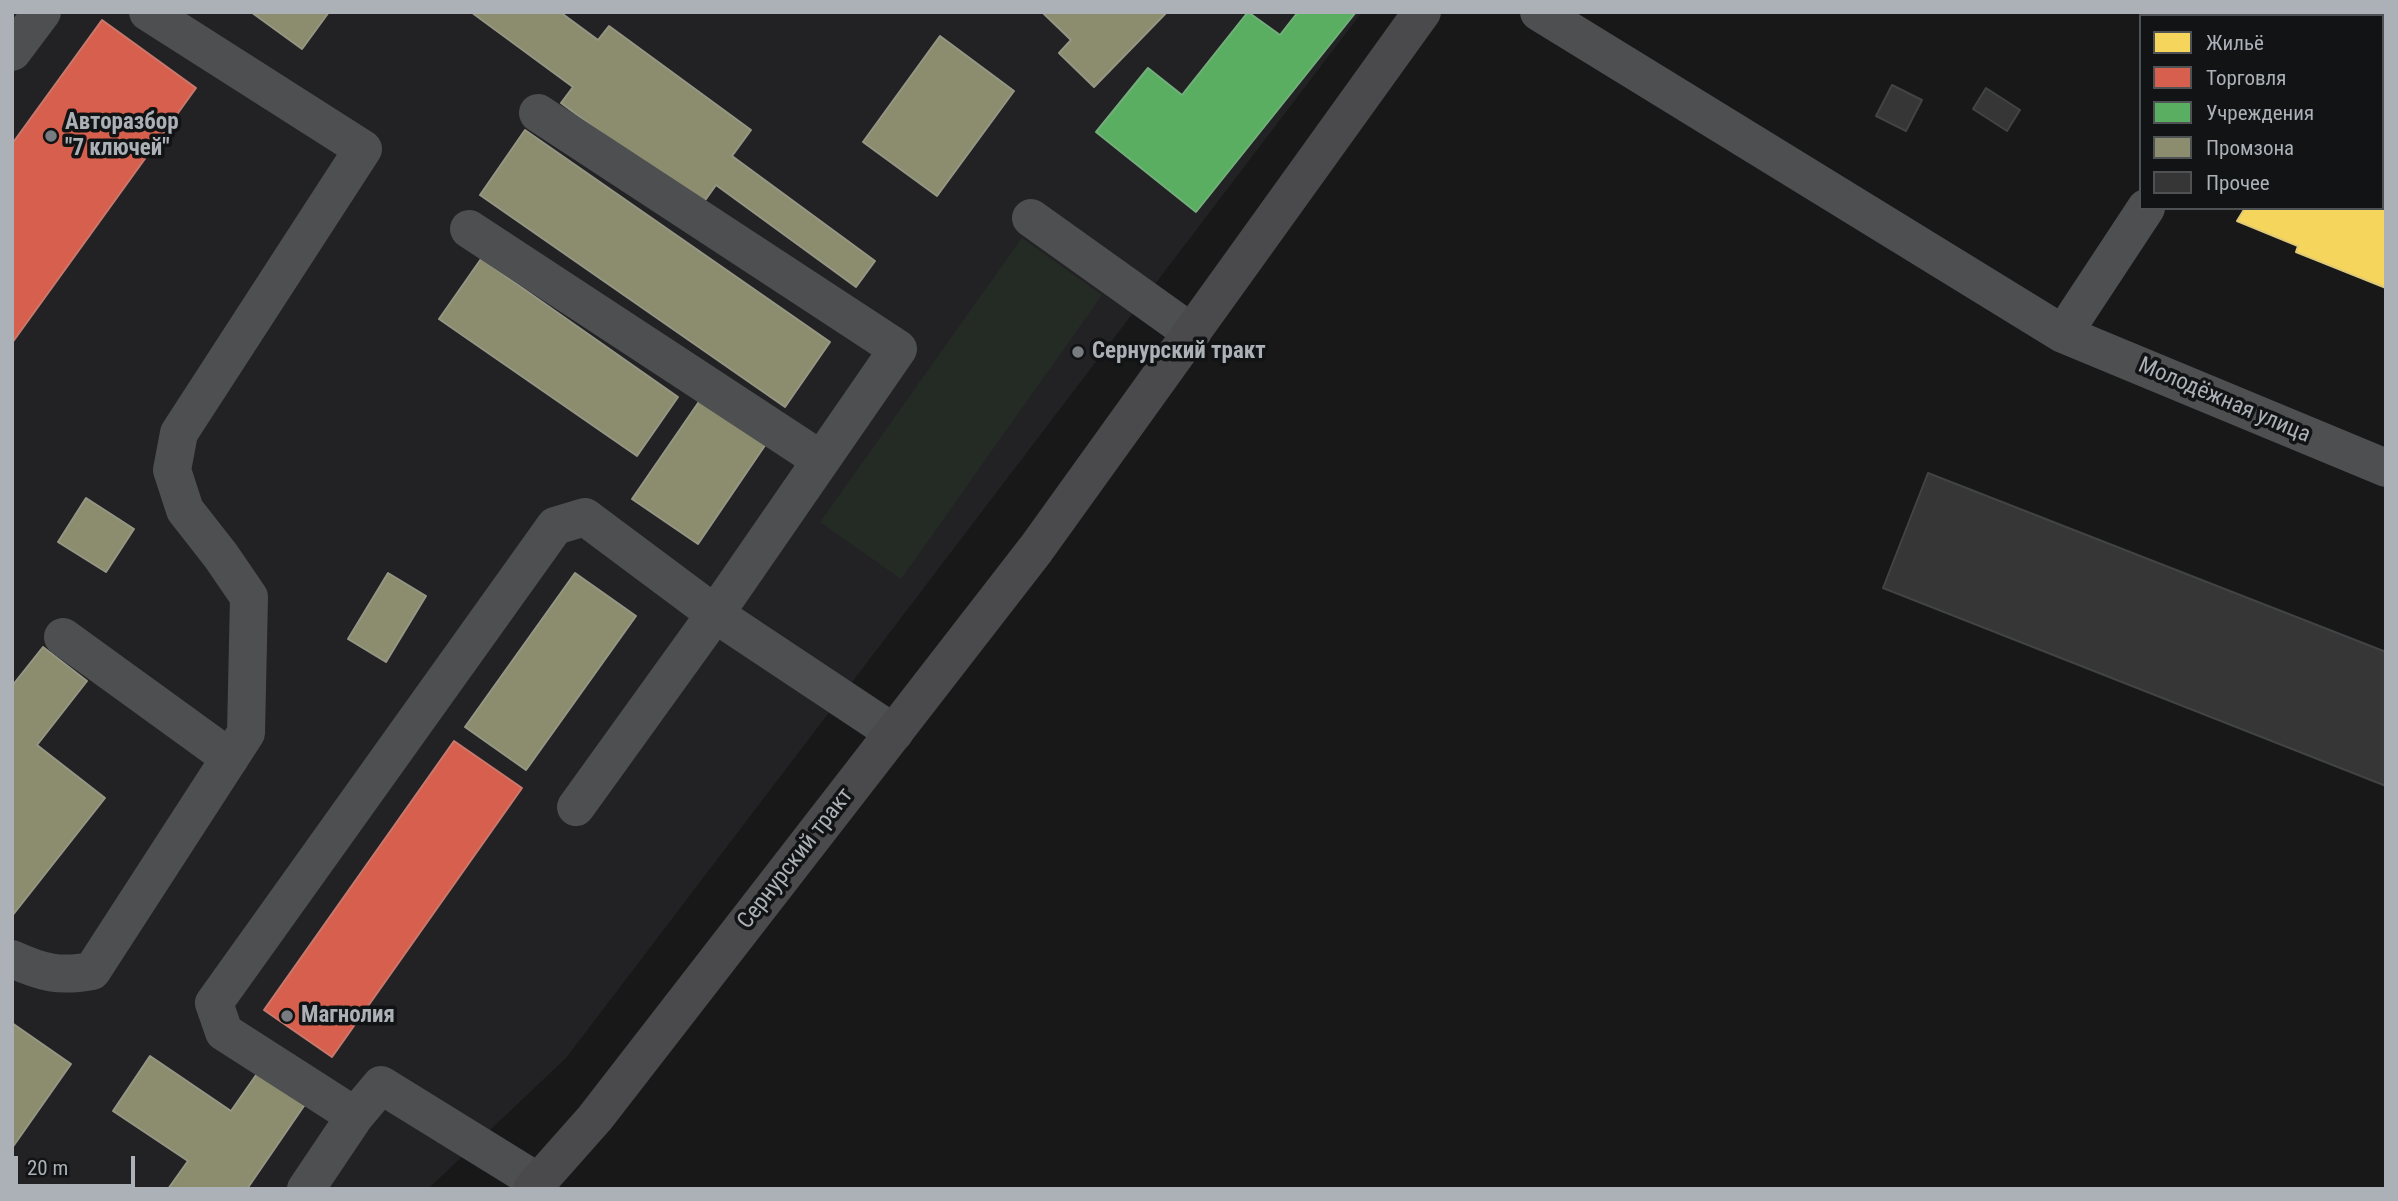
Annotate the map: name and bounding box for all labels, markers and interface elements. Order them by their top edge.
legend [2139,14,2384,210]
text: Жильё [2206,31,2264,55]
text: Торговля [2206,66,2286,90]
text: Учреждения [2206,101,2314,125]
place label: Авторазбор "7 ключей" [65,109,179,163]
marker: Авторазбор "7 ключей" [43,128,59,144]
text: Промзона [2206,136,2294,160]
text: Прочее [2206,171,2270,195]
place label: Сернурский тракт [1092,338,1266,366]
marker: Сернурский тракт [1070,344,1086,360]
street label: Молодёжная улица [2134,352,2314,450]
street label: Сернурский тракт [732,783,860,935]
place label: Магнолия [301,1002,395,1030]
marker: Магнолия [279,1008,295,1024]
scale bar [18,1142,138,1186]
text: 20 m [27,1156,68,1180]

